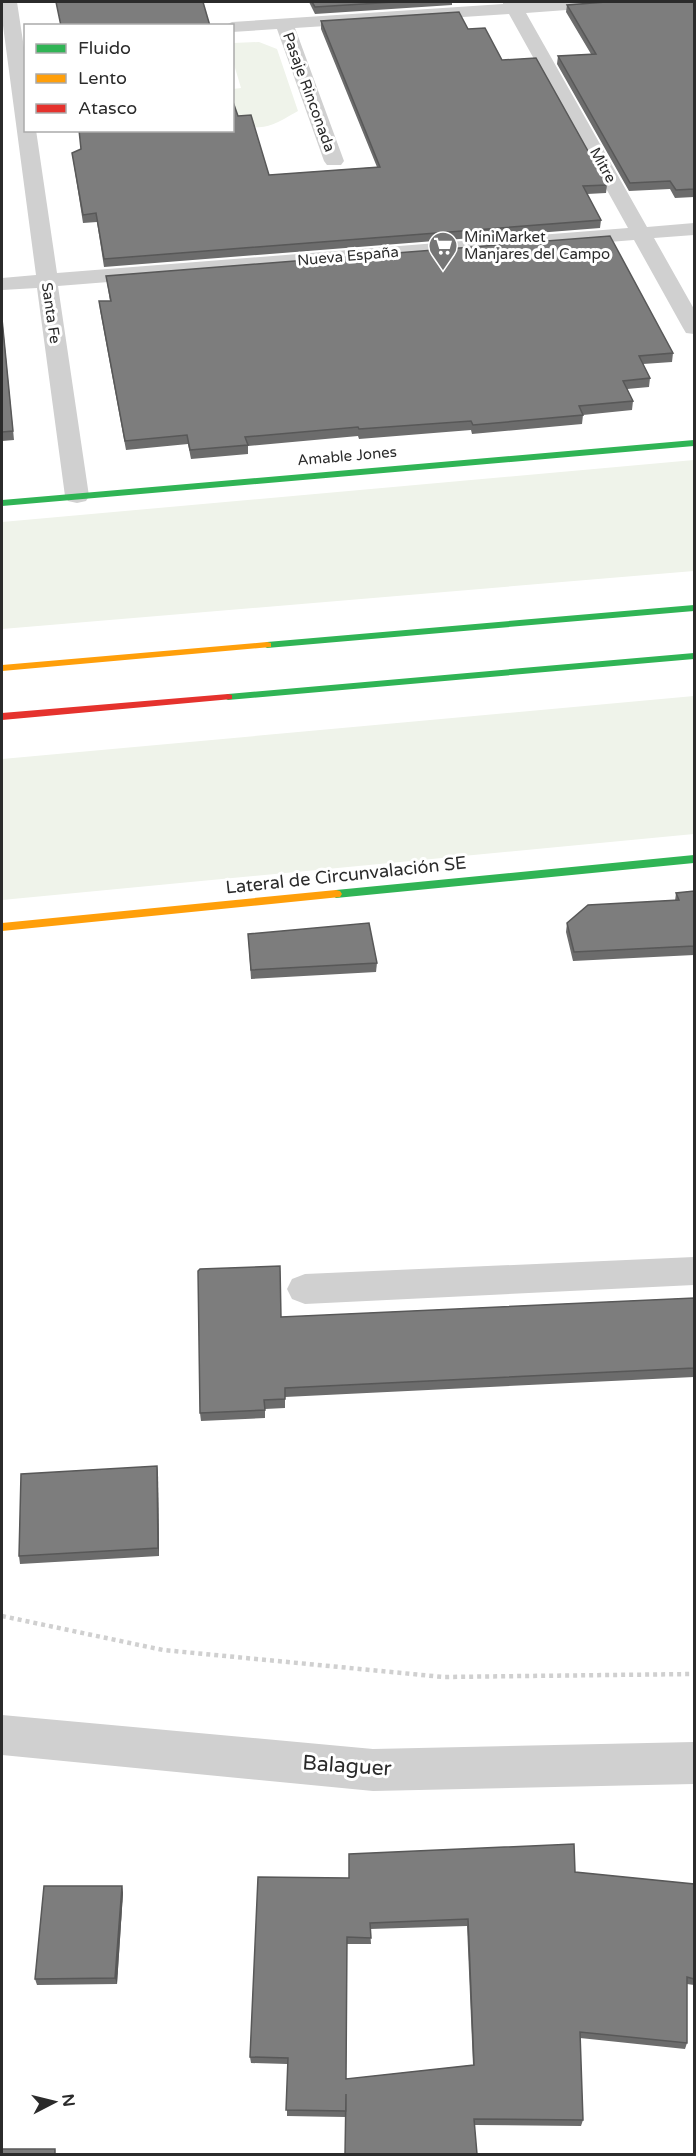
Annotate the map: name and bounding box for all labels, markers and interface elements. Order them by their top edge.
legend [24,24,234,132]
street label: Pasaje Rinconada [279,30,339,154]
text: Fluido [78,37,131,59]
text: Lento [78,67,127,89]
text: Atasco [78,97,137,119]
street label: Mitre [586,144,620,186]
place label: MiniMarket Manjares del Campo [464,228,610,263]
supermarket icon: MiniMarket Manjares del Campo [427,230,459,272]
street label: Nueva España [297,243,399,269]
street label: Santa Fe [38,281,64,345]
street label: Amable Jones [296,443,398,469]
street label: Lateral de Circunvalación SE [225,851,467,899]
street label: Balaguer [302,1750,392,1782]
north arrow [24,2072,84,2132]
text: N [57,2093,79,2108]

